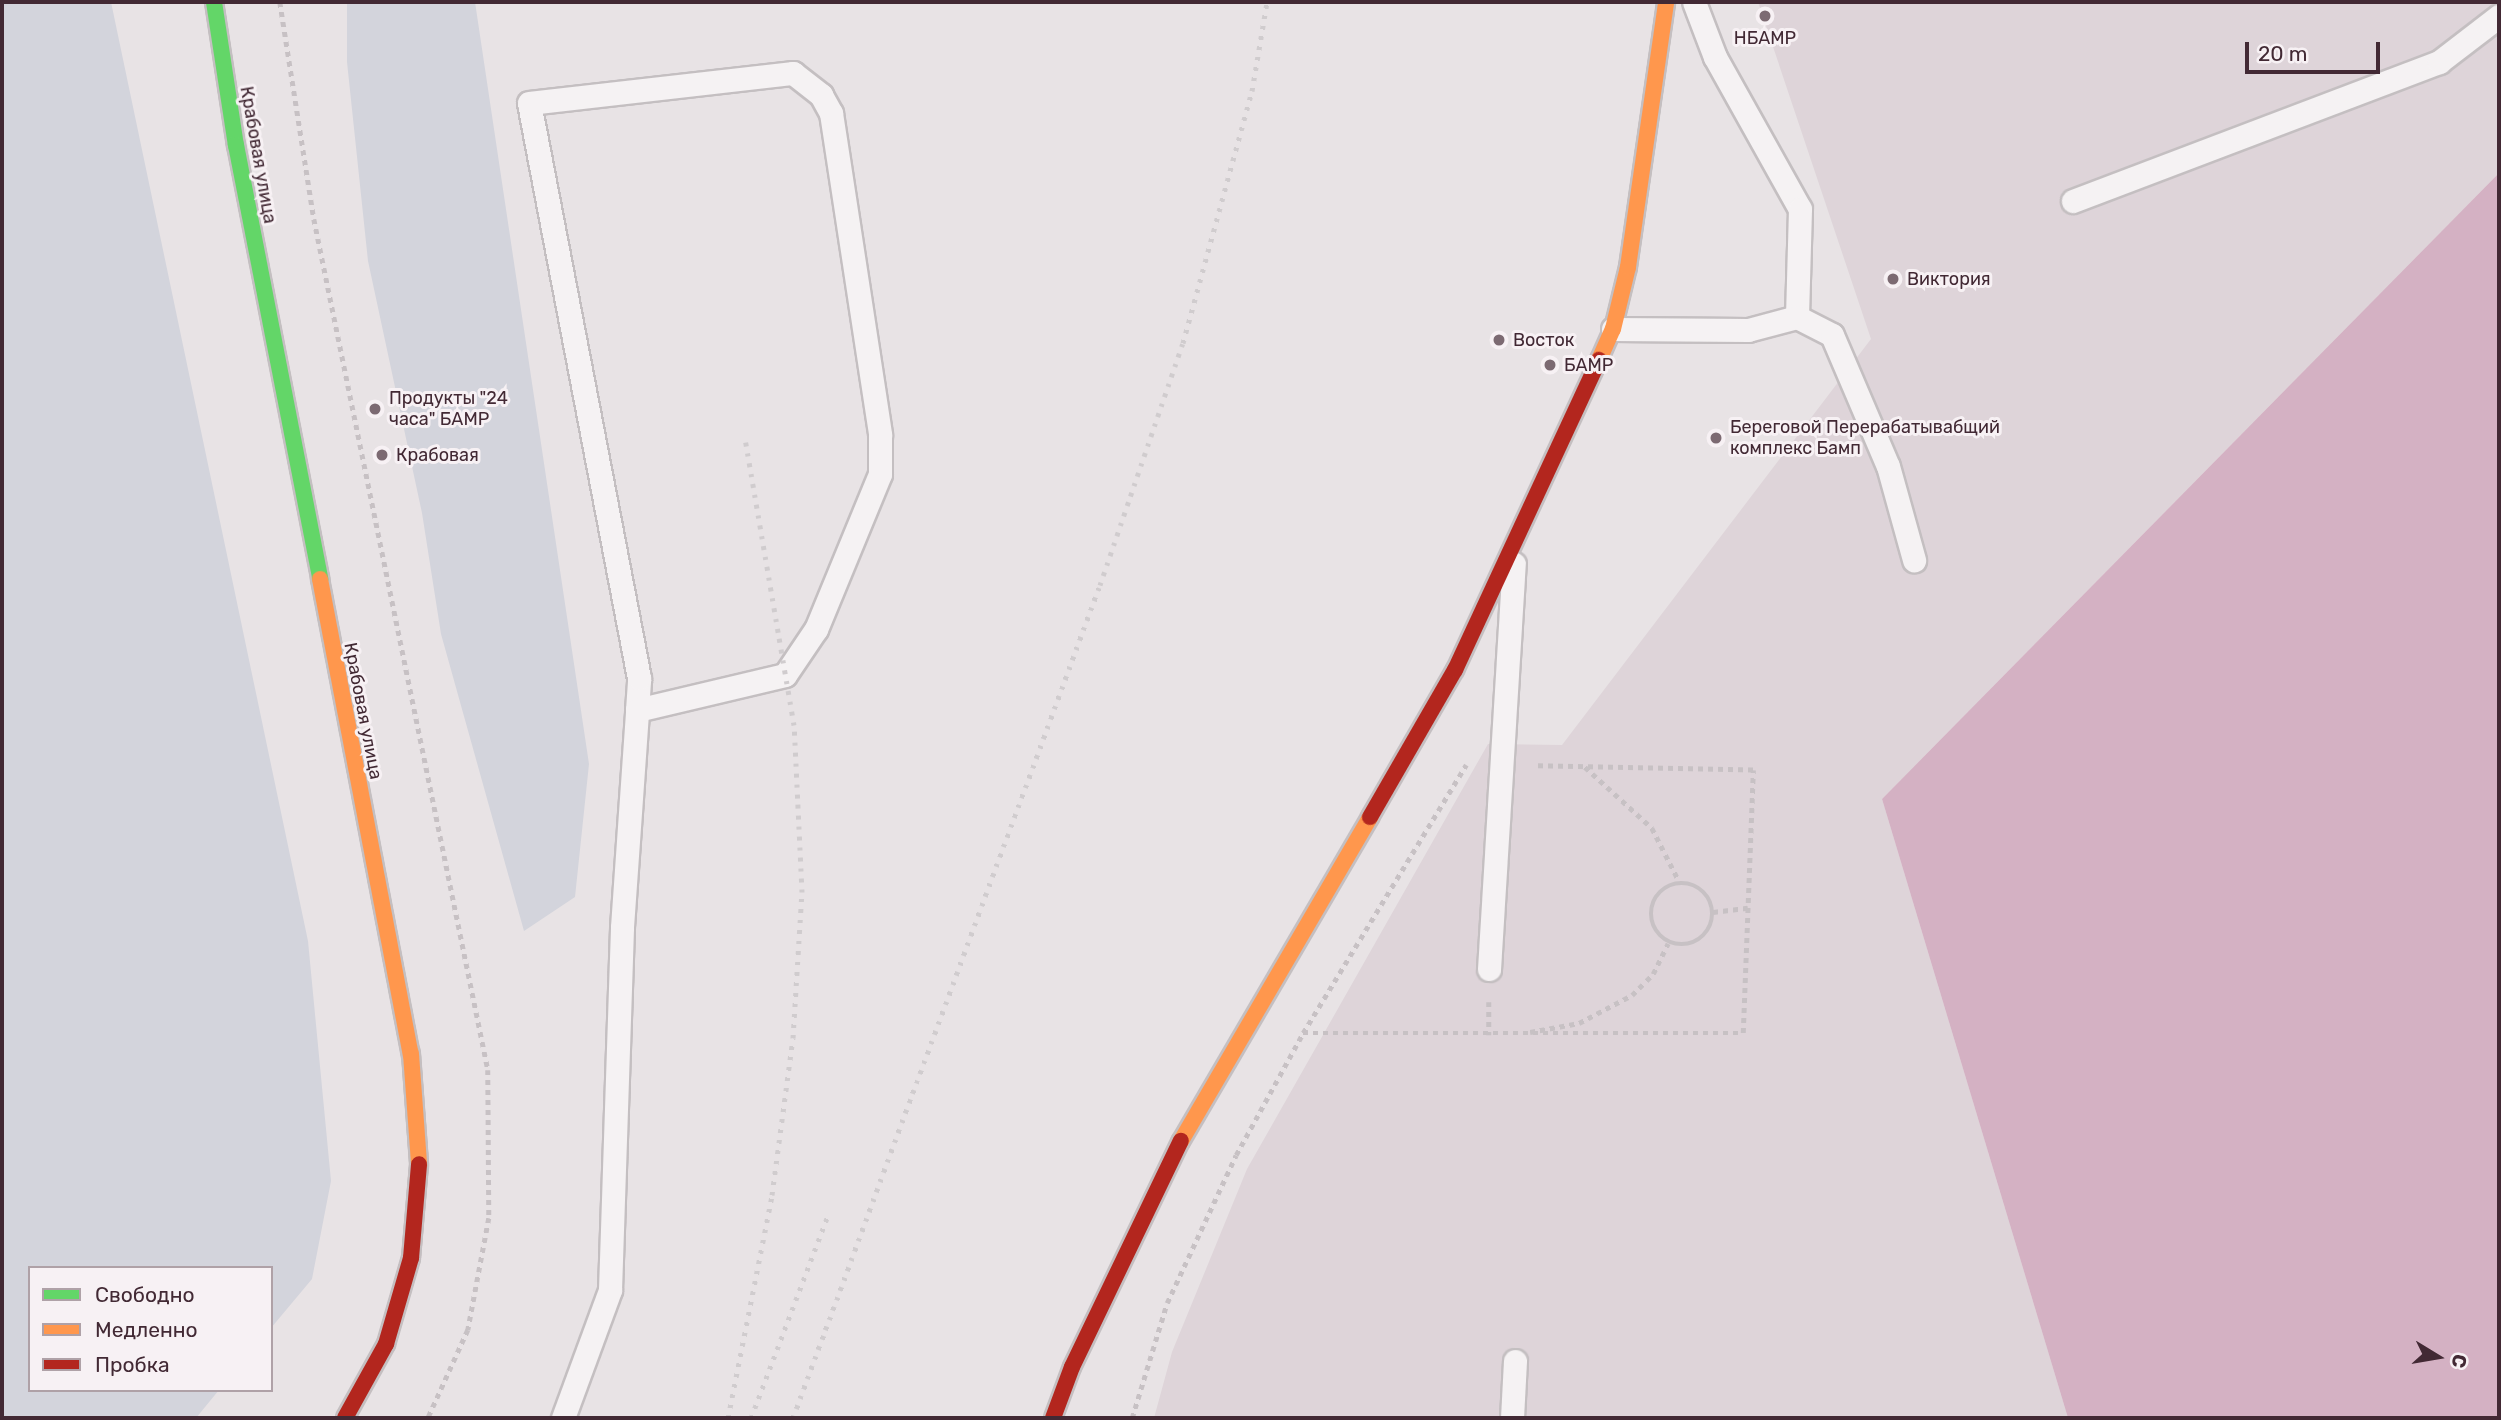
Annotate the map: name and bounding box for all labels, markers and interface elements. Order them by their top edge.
marker: НБАМР [1757,8,1773,24]
place label: НБАМР [1734,27,1796,49]
scale bar [2249,28,2384,72]
text: 20 m [2258,41,2307,66]
street label: Крабовая улица [235,85,281,225]
place label: Виктория [1907,268,1991,290]
marker: Виктория [1885,271,1901,287]
place label: Восток [1513,329,1574,351]
marker: Восток [1491,332,1507,348]
place label: БАМР [1564,354,1613,376]
marker: БАМР [1542,357,1558,373]
place label: Продукты "24 часа" БАМР [389,388,508,430]
marker: Продукты "24 часа" БАМР [367,401,383,417]
place label: Береговой Перерабатывабщий комплекс Бамп [1730,417,2000,460]
marker: Береговой Перерабатывабщий комплекс Бамп [1708,430,1724,446]
place label: Крабовая [396,444,479,466]
marker: Крабовая [374,447,390,463]
street label: Крабовая улица [339,641,387,781]
legend [28,1266,273,1392]
text: Свободно [95,1282,195,1307]
text: Медленно [95,1317,198,1342]
north arrow [2403,1322,2473,1392]
text: Пробка [95,1352,170,1377]
text: С [2447,1352,2472,1370]

